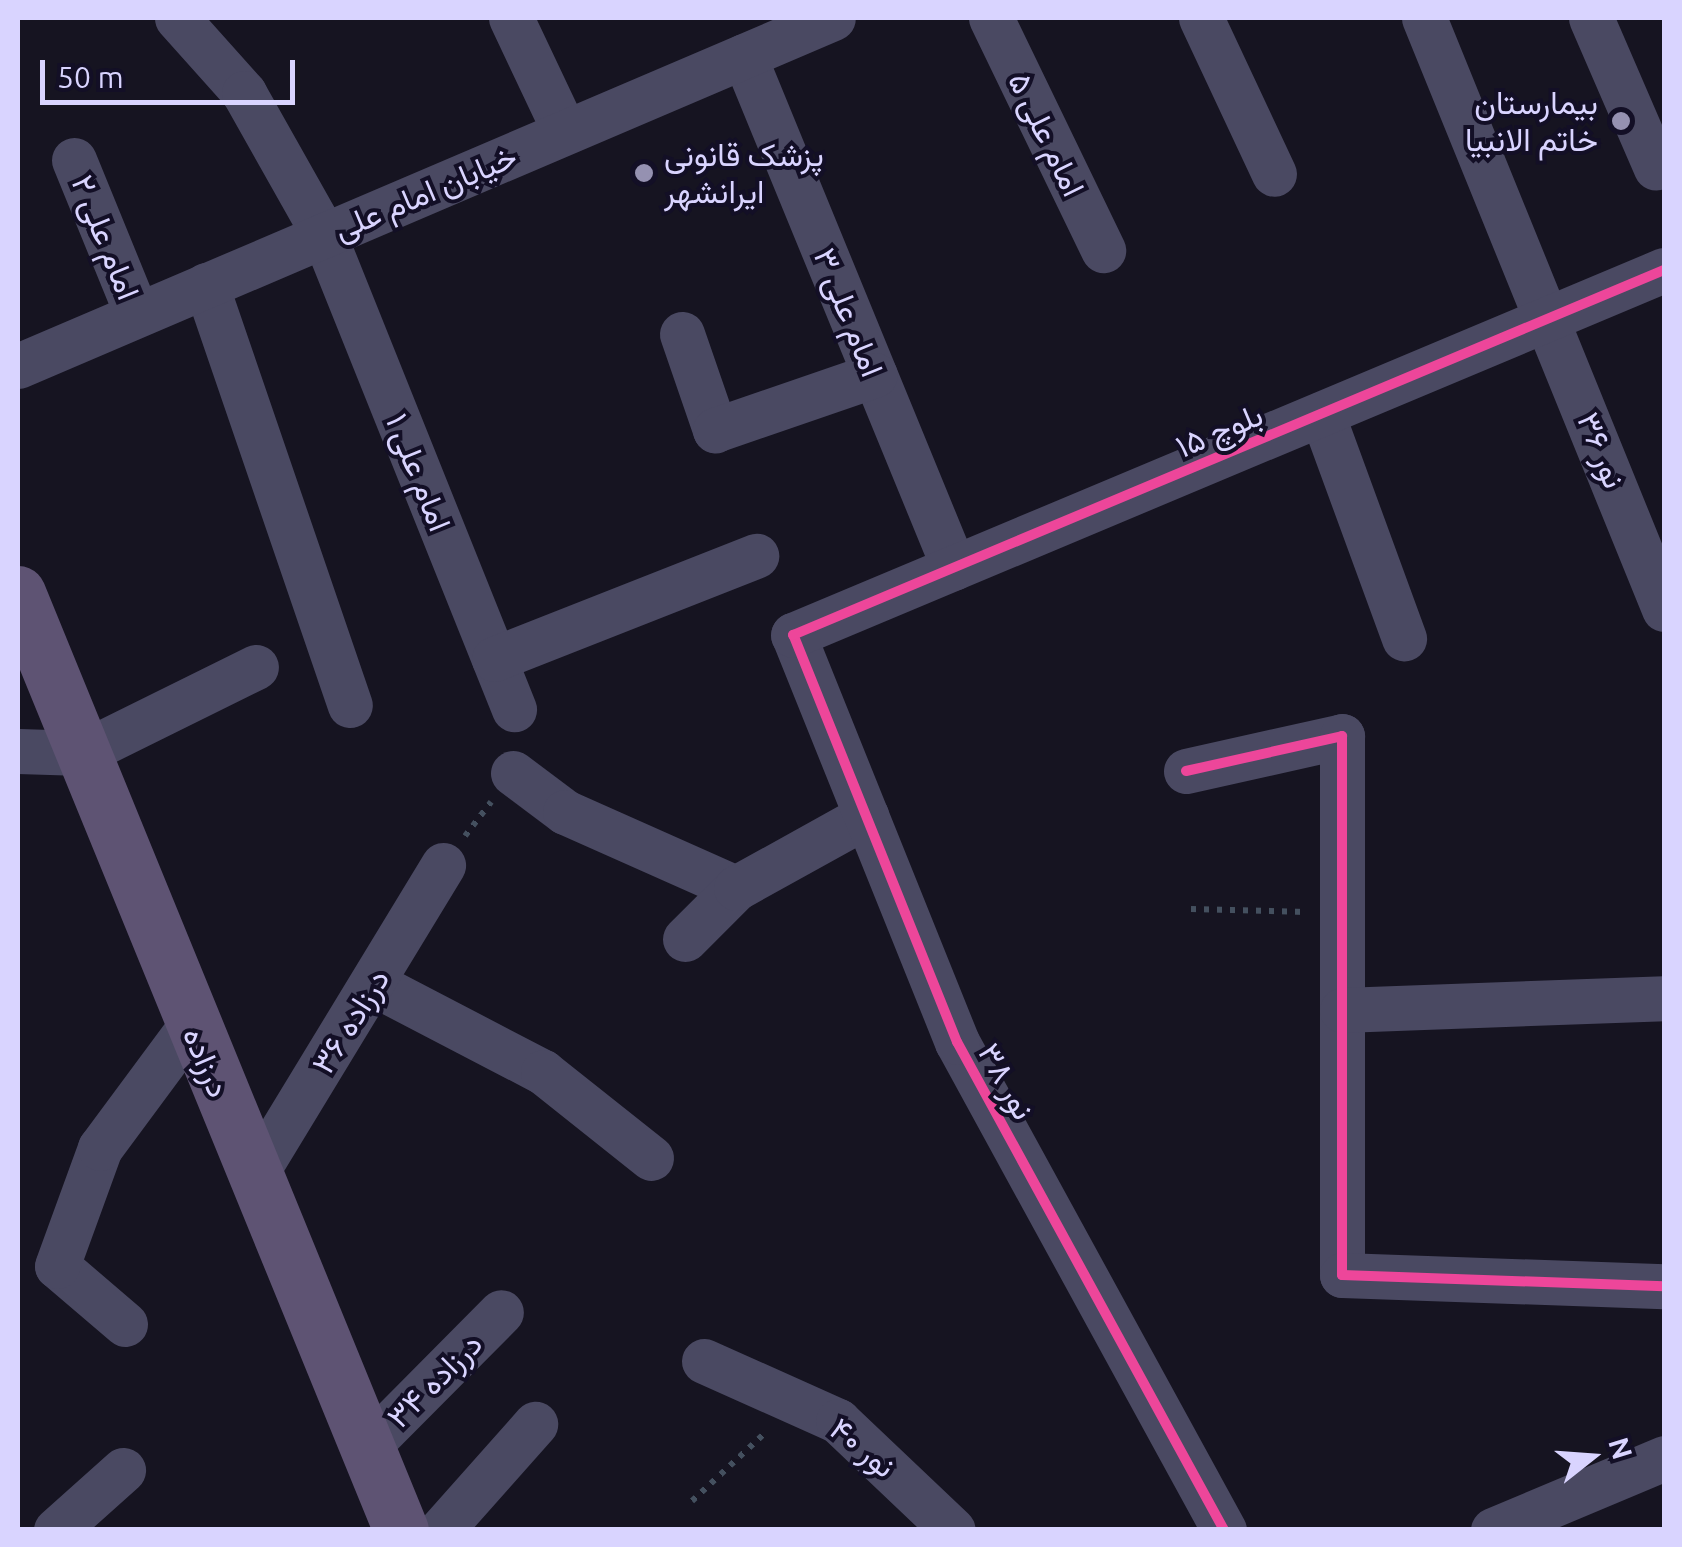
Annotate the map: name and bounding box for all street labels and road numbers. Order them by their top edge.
street label: امام علی ۵ [1001,66,1093,202]
street label: خیابان امام علی [328,136,522,248]
street label: امام علی ۲ [64,169,148,305]
street label: امام علی ۳ [806,242,892,382]
street label: بلوچ ۱۵ [1170,395,1268,465]
street label: نور ۳۶ [1570,407,1634,493]
street label: امام علی ۱ [378,408,460,536]
street label: درزاده ۳۶ [303,962,397,1080]
street label: درزاده [175,1021,239,1103]
street label: نور ۳۸ [970,1036,1044,1126]
street label: درزاده ۳۴ [378,1324,490,1436]
street label: نور ۴۰ [822,1409,904,1485]

